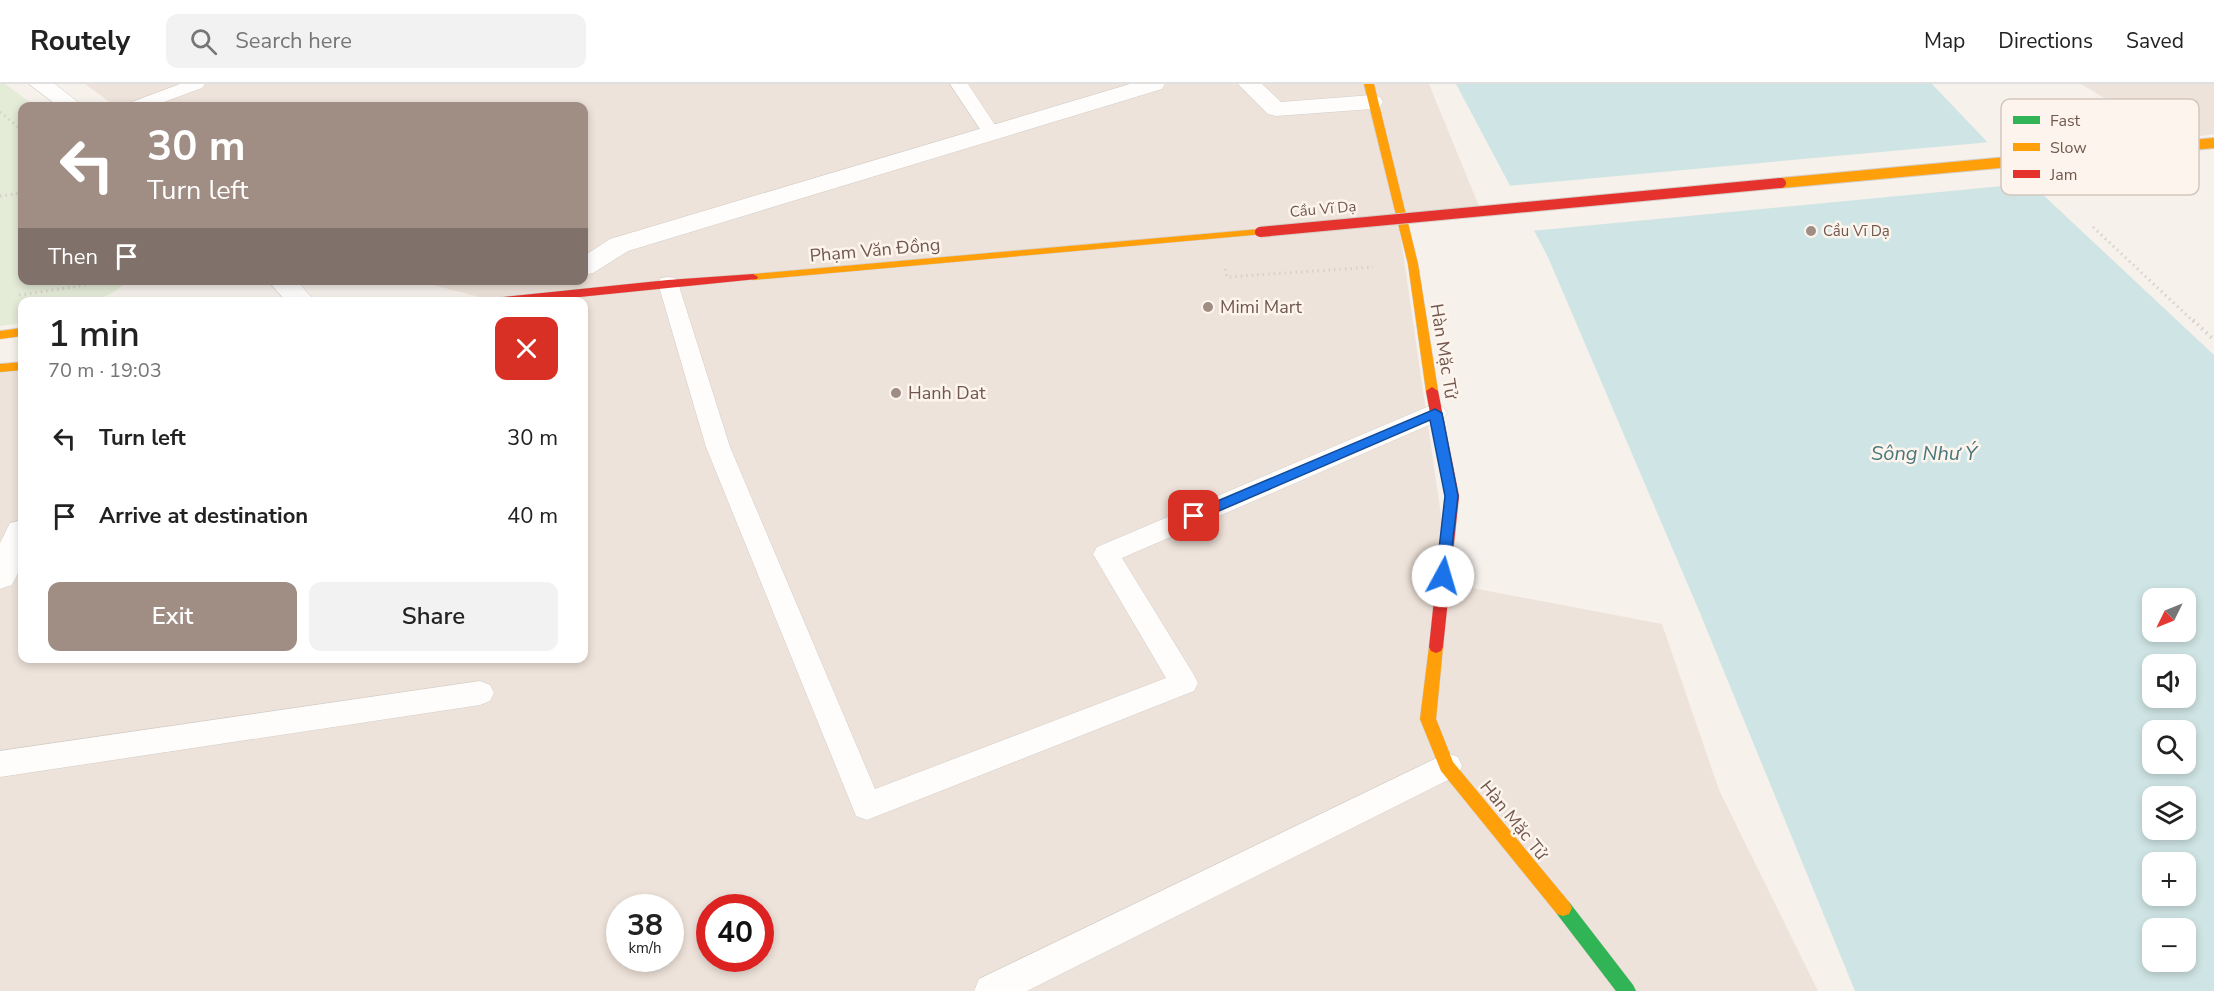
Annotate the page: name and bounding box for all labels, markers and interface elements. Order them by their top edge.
search box [166,14,586,68]
text: Routely [30,22,130,60]
icon: search [187,25,220,58]
text: Search here [235,26,352,56]
text: Map [1924,27,1965,55]
text: Directions [1998,27,2093,55]
text: Saved [2126,27,2184,55]
legend [2001,99,2199,195]
text: Fast [2050,110,2081,132]
text: 30 m [147,118,246,175]
icon: left [48,126,126,204]
text: Slow [2050,137,2087,159]
text: Jam [2049,164,2077,186]
text: Turn left [147,172,248,209]
street label: Cầu Vĩ Dạ [1289,196,1357,222]
place label: Cầu Vĩ Dạ [1823,221,1890,241]
marker: Cầu Vĩ Dạ [1804,224,1818,238]
street label: Phạm Văn Đồng [809,232,941,268]
icon: arrive [110,240,143,273]
text: Then [48,242,98,272]
place label: Mimi Mart [1220,295,1303,319]
marker: Mimi Mart [1201,300,1215,314]
street label: Hàn Mặc Tử [1425,302,1463,401]
text: 1 min [48,310,140,359]
button: close [495,317,558,380]
text: 70 m · 19:03 [48,357,162,384]
place label: Hanh Dat [908,381,986,405]
marker: Hanh Dat [889,386,903,400]
icon: left [48,422,81,455]
text: Turn left [99,423,186,453]
text: 30 m [507,423,558,453]
water label: Sông Như Ý [1871,440,1979,467]
pin [1168,490,1219,541]
icon: arrive [1177,499,1210,532]
icon: arrive [48,500,81,533]
text: Arrive at destination [99,501,308,531]
text: 40 m [507,501,558,531]
position arrow [1411,544,1475,608]
button: Exit [48,582,297,651]
button: Share [309,582,558,651]
north arrow [2142,588,2196,642]
map controls [2142,588,2196,972]
button: sound [2142,654,2196,708]
button: search [2142,720,2196,774]
street label: Hàn Mặc Tử [1475,775,1554,865]
button: layers [2142,786,2196,840]
button: + [2142,852,2196,906]
speed limit sign: 40 [696,894,774,972]
text: 38 [627,905,663,946]
button: − [2142,918,2196,972]
text: km/h [628,938,662,958]

